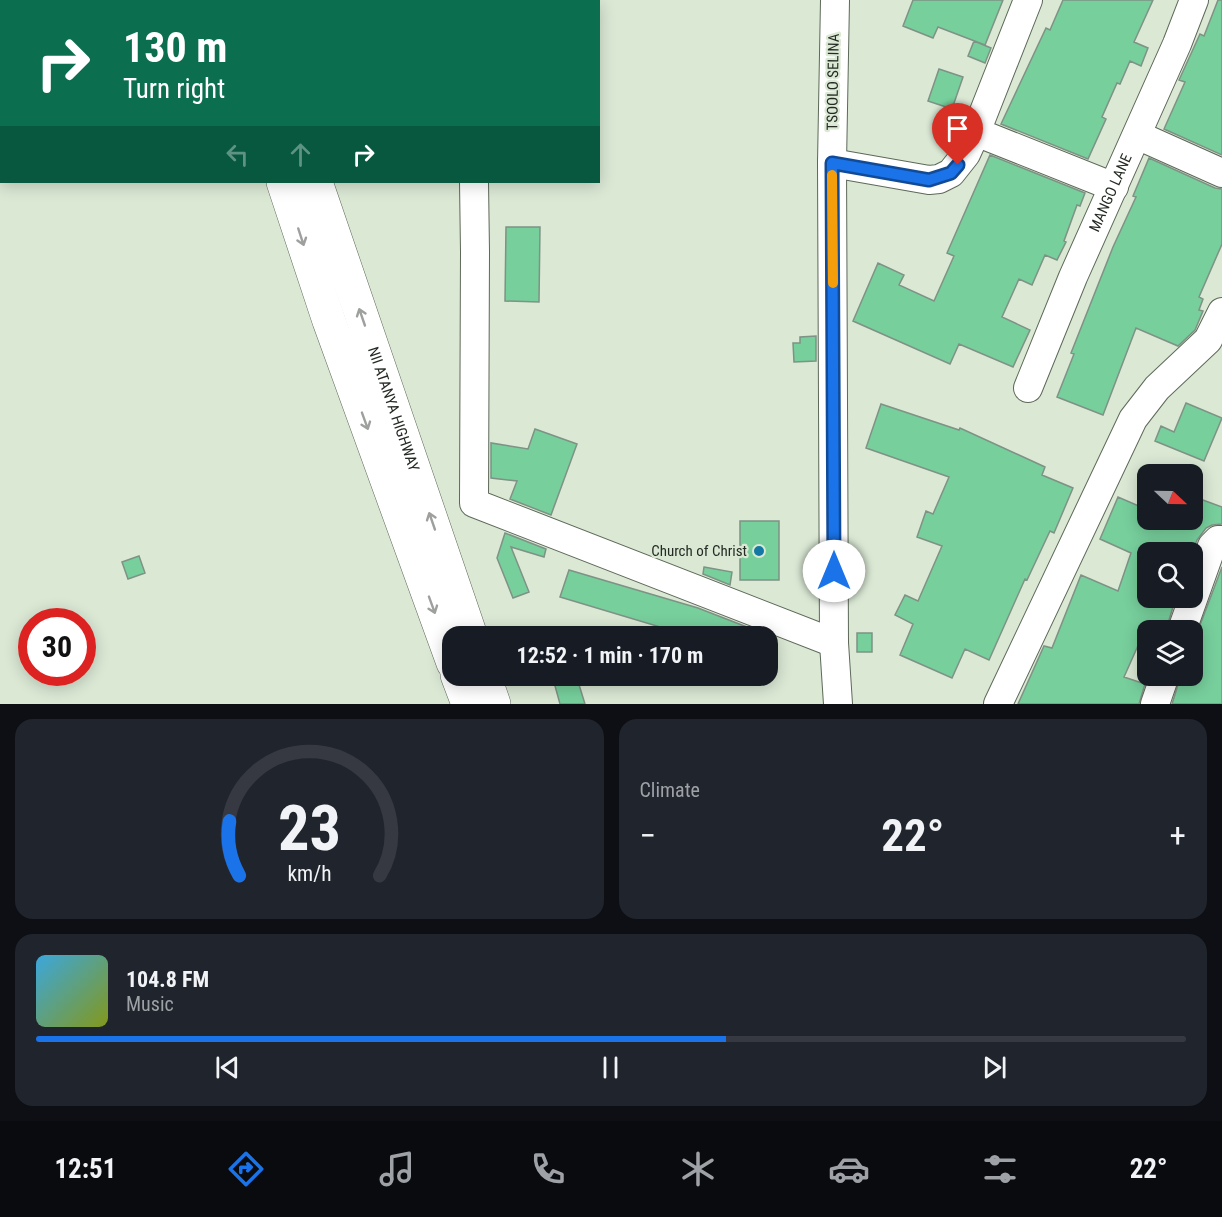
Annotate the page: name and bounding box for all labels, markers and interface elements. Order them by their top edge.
text: 130 m [123,23,228,72]
icon: right [24,24,102,102]
street label: TSOOLO SELINA [823,33,843,131]
text: Turn right [123,73,225,105]
pin [932,103,983,165]
icon: arrive [941,112,974,145]
icon: left [221,138,254,171]
icon: ahead [284,138,317,171]
icon: right [347,138,380,171]
street label: MANGO LANE [1085,151,1136,235]
one-way arrow [296,227,307,246]
one-way arrow [356,308,367,326]
street label: NII ATANYA HIGHWAY [364,344,423,474]
one-way arrow [361,411,372,430]
north arrow [1137,464,1203,530]
map controls [1137,464,1203,686]
one-way arrow [426,512,437,531]
position arrow [802,539,866,603]
place label: Church of Christ [651,542,747,560]
button: search [1137,542,1203,608]
marker: Church of Christ [752,544,766,558]
one-way arrow [427,595,438,613]
speed limit sign: 30 [18,608,96,686]
button: layers [1137,620,1203,686]
text: 12:52 · 1 min · 170 m [517,643,703,668]
text: Climate [640,778,700,802]
text: 23 [278,792,341,865]
text: 22° [881,809,944,862]
text: − [640,816,656,855]
text: + [1170,816,1186,855]
text: km/h [287,861,331,886]
text: 104.8 FM [126,967,209,992]
text: Music [126,992,174,1016]
icon: previous [211,1051,244,1084]
icon: pause [594,1051,627,1084]
icon: next [978,1051,1011,1084]
icon: directions [225,1148,267,1190]
icon: music [376,1148,418,1190]
icon: phone [527,1148,569,1190]
icon: climate [677,1148,719,1190]
icon: car [828,1148,870,1190]
icon: filters [979,1148,1021,1190]
text: 12:51 [54,1153,116,1185]
text: 22° [1130,1153,1168,1185]

